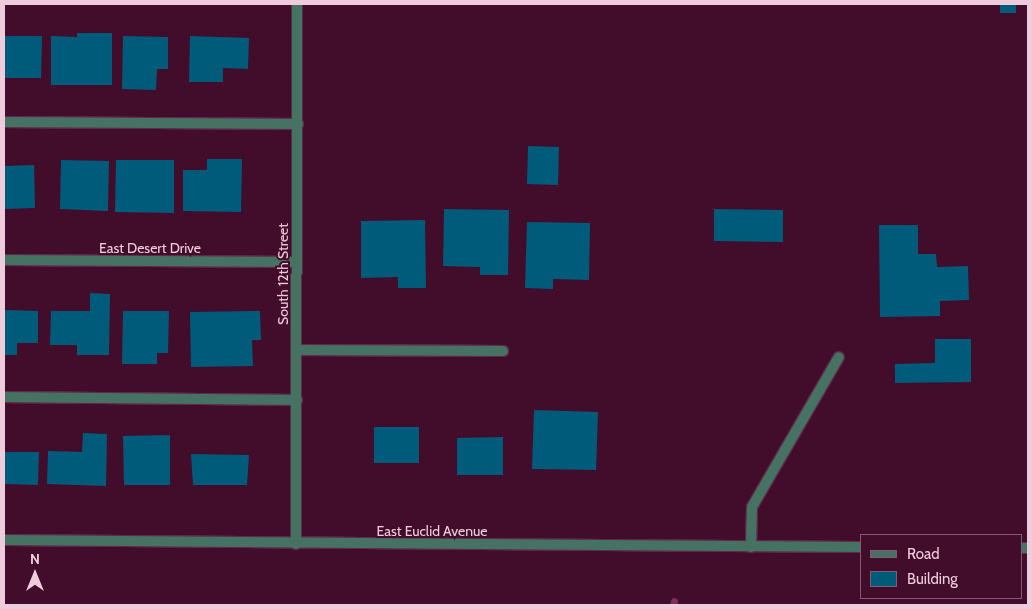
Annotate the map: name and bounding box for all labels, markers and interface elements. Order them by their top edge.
street label: South 12th Street [275,223,291,325]
street label: East Desert Drive [99,240,201,256]
street label: East Euclid Avenue [377,523,487,539]
legend [860,534,1022,599]
text: Road [907,545,940,563]
north arrow [10,549,60,599]
text: N [30,550,40,568]
text: Building [907,570,958,588]

